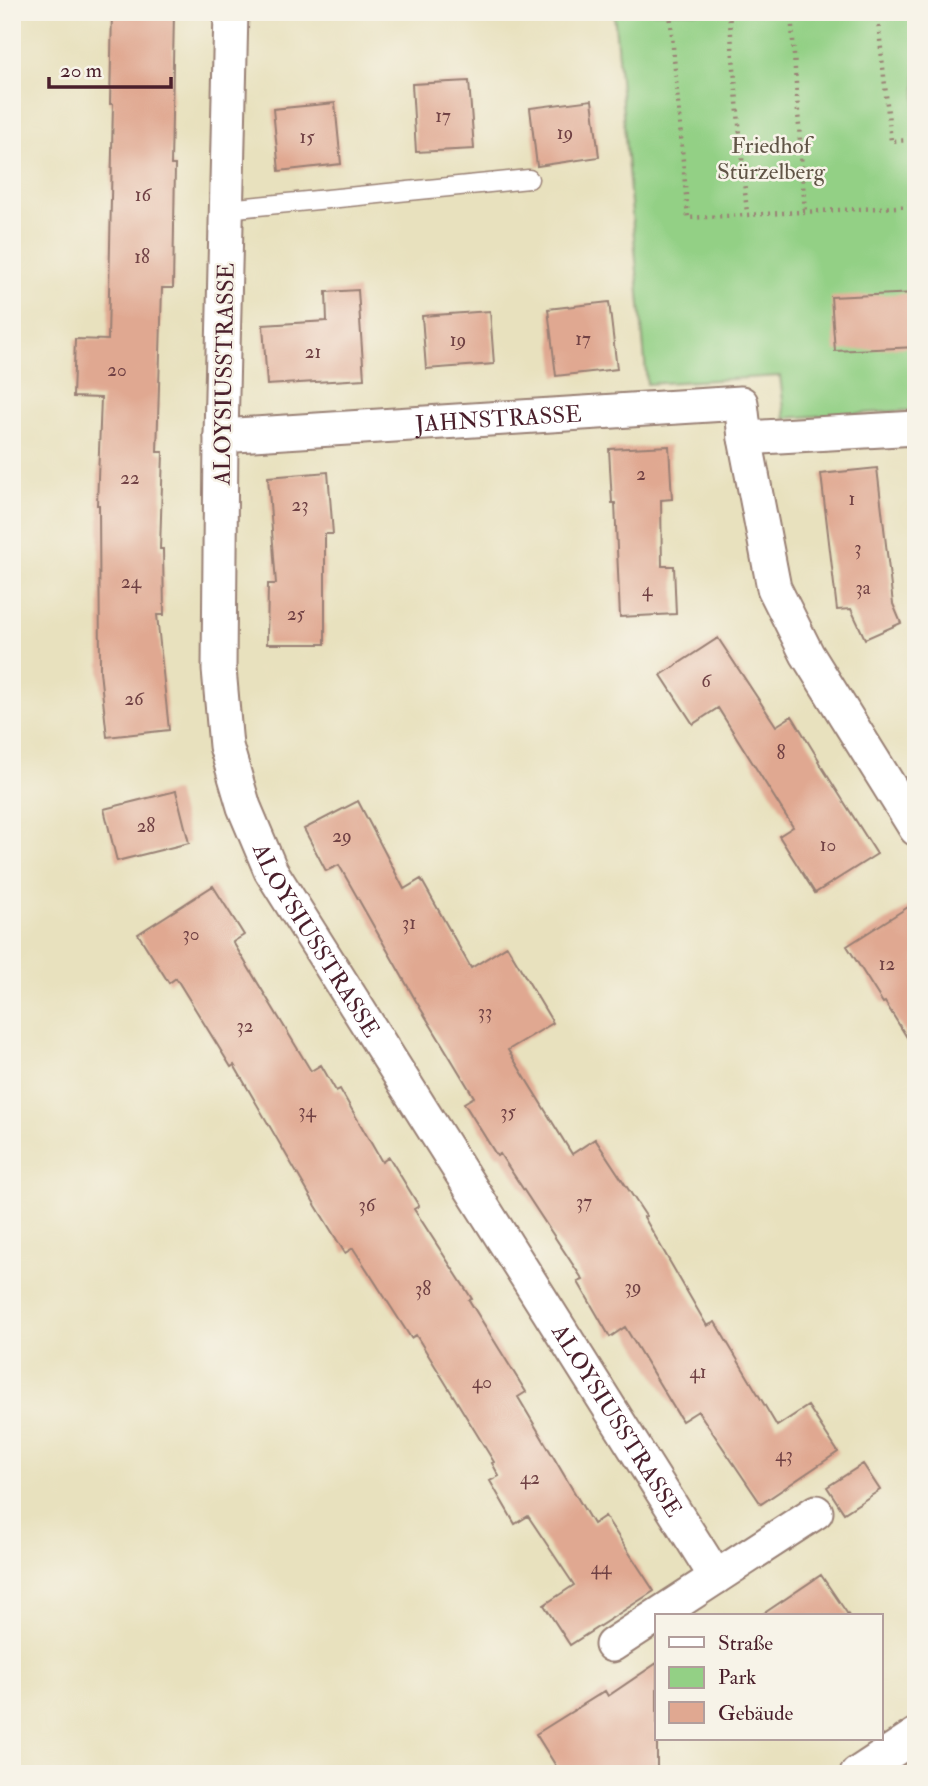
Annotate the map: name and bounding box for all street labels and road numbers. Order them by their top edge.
street label: ALOYSIUSSTRASSE [208,263,240,486]
street label: JAHNSTRASSE [413,399,582,438]
street label: ALOYSIUSSTRASSE [246,838,387,1043]
street label: ALOYSIUSSTRASSE [545,1318,689,1522]

